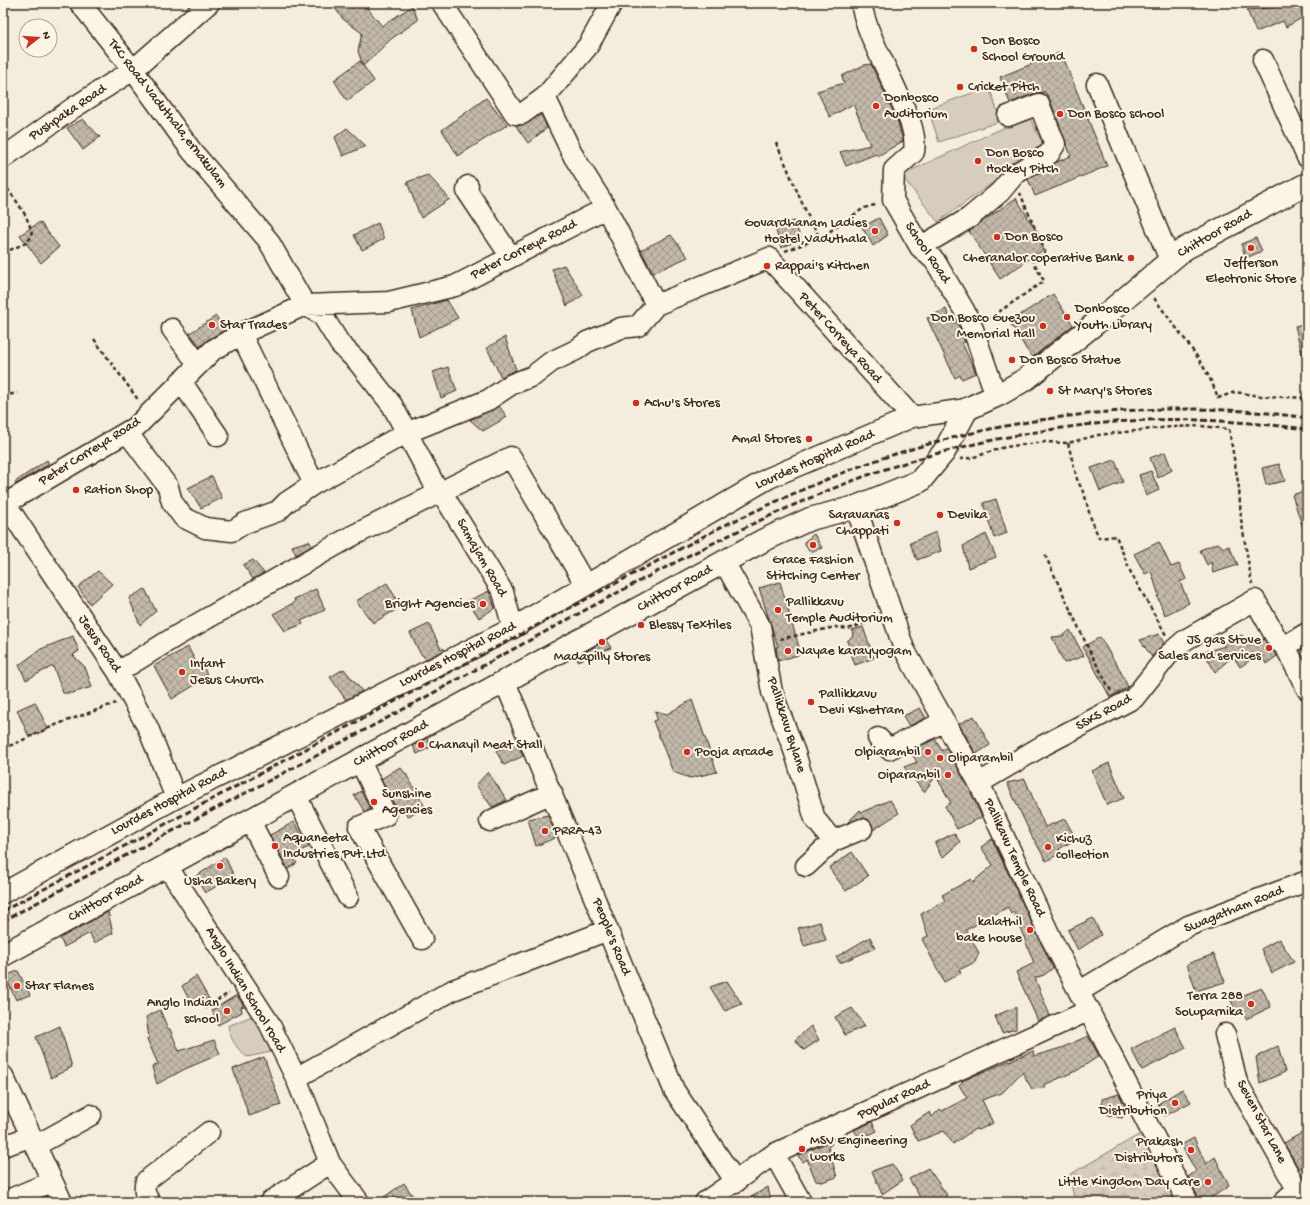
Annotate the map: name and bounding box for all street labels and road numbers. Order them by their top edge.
street label: TKC Road Vaduthala,ernakulam [103,35,231,192]
street label: Pushpaka Road [25,80,111,146]
street label: Chittoor Road [1175,205,1257,262]
street label: Peter Correya Road [467,215,581,285]
street label: School Road [900,219,955,288]
street label: Peter Correya Road [794,288,887,388]
street label: Peter Correya Road [35,413,146,491]
street label: Lourdes Hospital Road [753,425,879,494]
street label: Samajam Road [452,516,511,602]
street label: Chittoor Road [635,561,717,617]
street label: Jesus Road [74,612,125,677]
street label: Lourdes Hospital Road [397,617,521,692]
street label: Pallikkavu Bylane [762,674,810,776]
street label: SSKS Road [1073,690,1136,735]
street label: Chittoor Road [351,716,433,772]
street label: Lourdes Hospital Road [108,763,231,840]
street label: Pallikavu Temple Road [979,795,1050,921]
street label: Chittoor Road [66,871,148,927]
street label: Swagatham Road [1182,882,1288,938]
street label: People's Road [587,895,635,980]
street label: Anglo Indian School road [201,924,290,1057]
street label: Popular Road [854,1075,935,1125]
street label: Seven Star Lane [1232,1077,1290,1167]

